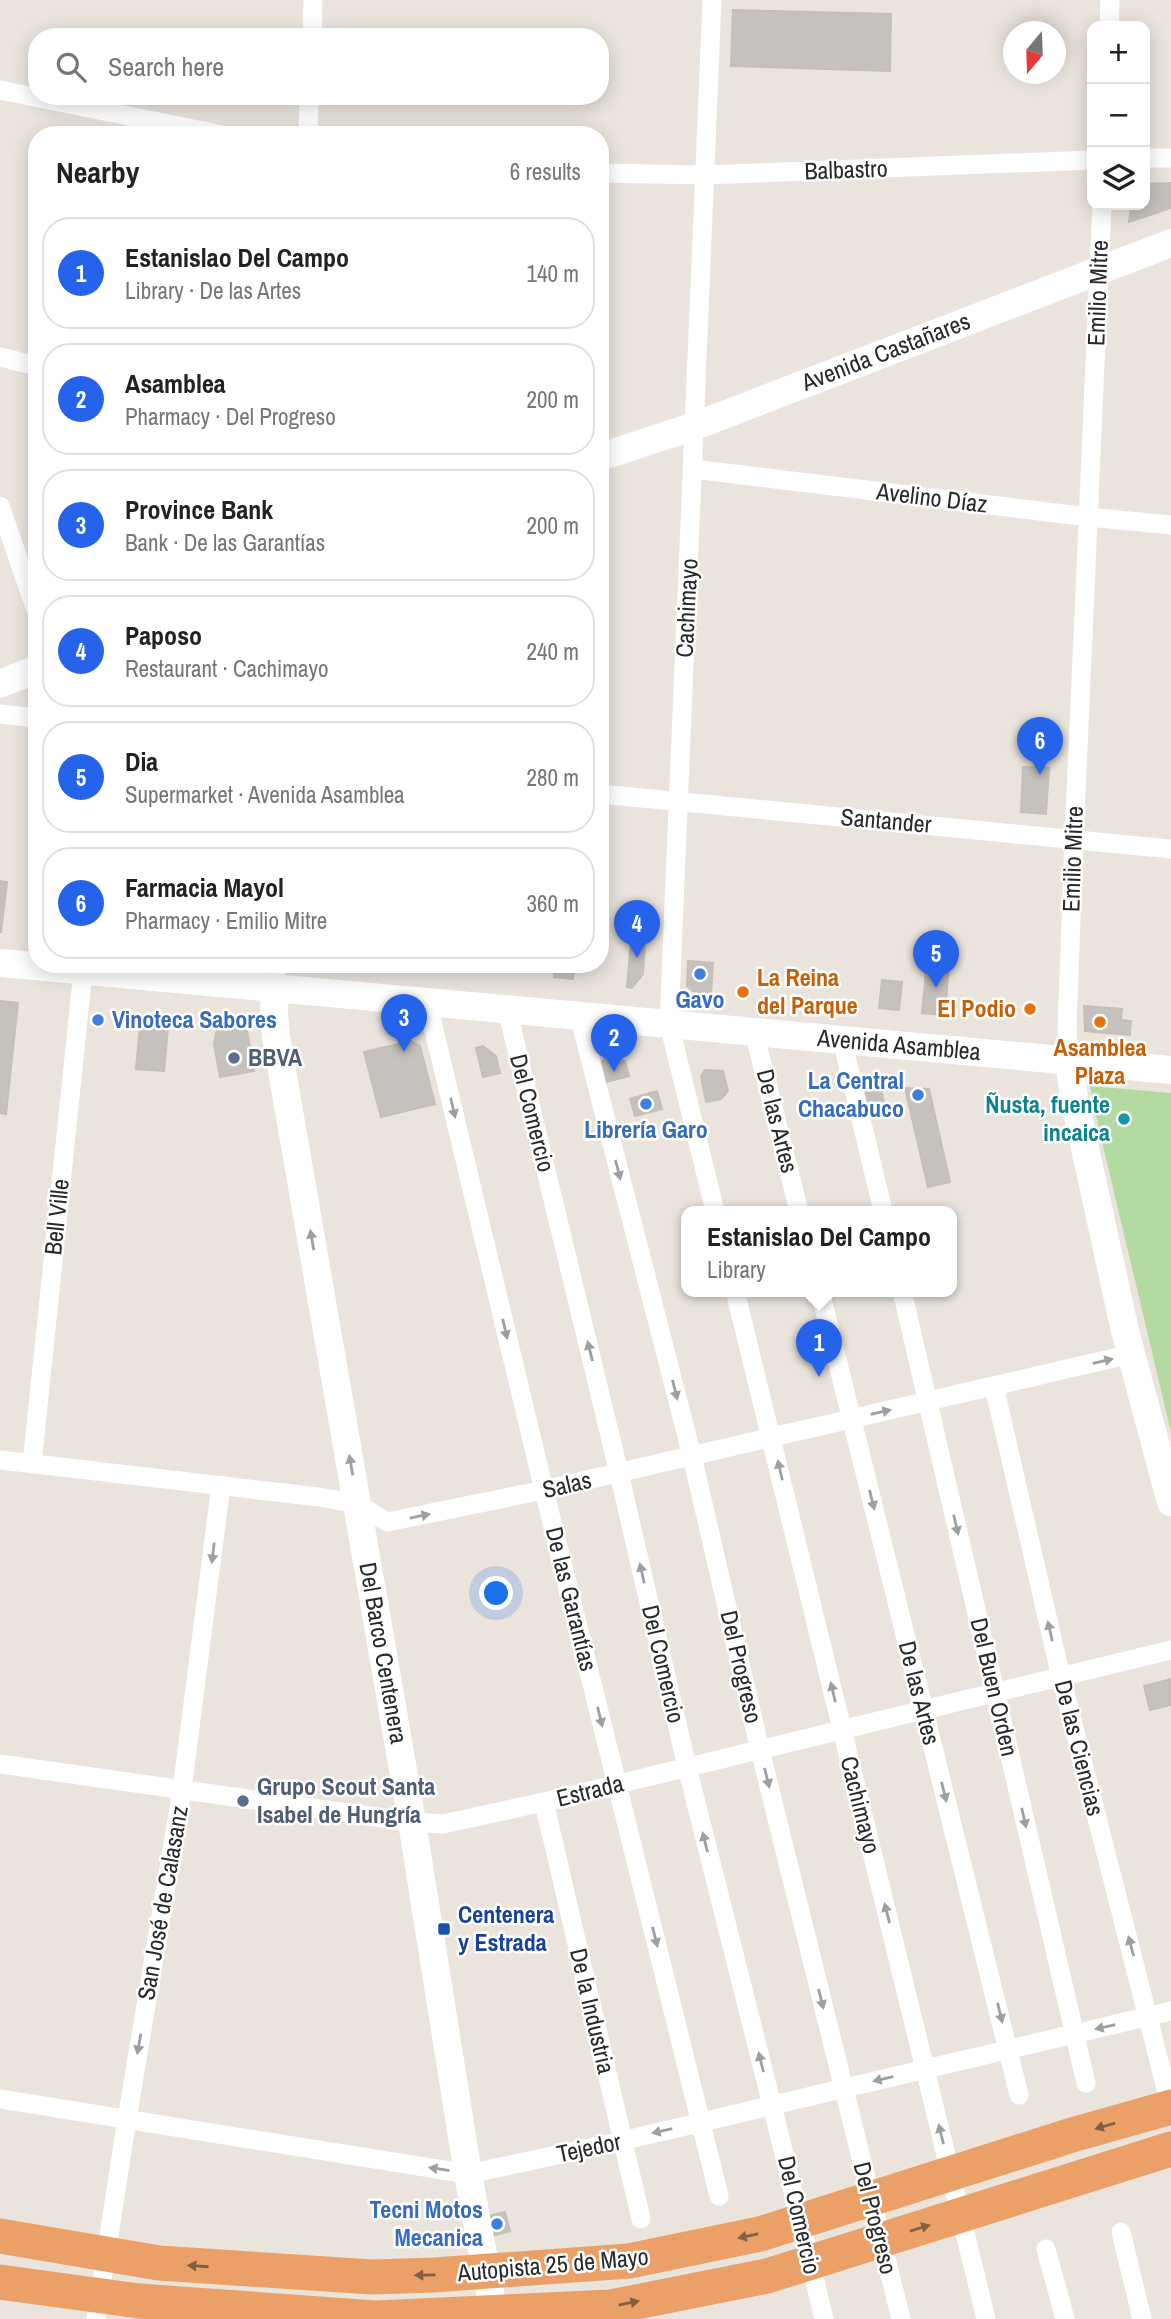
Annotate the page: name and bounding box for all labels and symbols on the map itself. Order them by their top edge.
north arrow [1003,21,1066,84]
street label: Balbastro [804,152,888,186]
street label: Emilio Mitre [1079,239,1115,347]
street label: Avenida Castañares [796,304,974,398]
street label: Avelino Díaz [874,474,989,520]
street label: Cachimayo [667,557,705,658]
pin: 6 [1017,717,1063,775]
street label: Santander [839,800,933,840]
street label: Emilio Mitre [1054,805,1090,913]
pin: 4 [614,900,660,958]
pin: 5 [913,930,959,988]
place label: La Reina del Parque [757,961,858,1021]
marker: Gavo [692,966,708,982]
place label: Gavo [675,983,725,1015]
marker: La Reina del Parque [735,984,751,1000]
place label: El Podio [937,992,1016,1024]
pin: 3 [381,994,427,1052]
marker: El Podio [1022,1001,1038,1017]
place label: Vinoteca Sabores [112,1003,277,1035]
marker: Vinoteca Sabores [90,1012,106,1028]
pin: 2 [591,1014,637,1072]
marker: Asamblea Plaza [1092,1014,1108,1030]
street label: Avenida Asamblea [815,1021,982,1067]
place label: Asamblea Plaza [1054,1031,1147,1091]
place label: BBVA [248,1041,303,1073]
marker: BBVA [226,1050,242,1066]
street label: Del Comercio [503,1051,563,1175]
place label: La Central Chacabuco [798,1064,904,1124]
street label: De las Artes [750,1065,806,1176]
marker: La Central Chacabuco [910,1087,926,1103]
place label: Ñusta, fuente incaica [985,1088,1110,1148]
marker: Librería Garo [638,1096,654,1112]
one-way arrow [448,1097,459,1119]
marker: Ñusta, fuente incaica [1116,1111,1132,1127]
place label: Librería Garo [584,1113,708,1145]
one-way arrow [613,1159,624,1181]
street label: Bell Ville [36,1177,76,1256]
one-way arrow [306,1229,317,1251]
one-way arrow [500,1318,511,1340]
pin: 1 [796,1319,842,1377]
one-way arrow [584,1340,595,1362]
one-way arrow [1092,1355,1114,1366]
one-way arrow [670,1379,681,1401]
one-way arrow [870,1407,892,1418]
one-way arrow [345,1453,356,1475]
one-way arrow [774,1459,785,1481]
street label: Salas [539,1463,594,1505]
one-way arrow [866,1489,877,1511]
one-way arrow [409,1510,431,1521]
one-way arrow [951,1514,962,1536]
street label: De las Garantías [539,1523,605,1674]
one-way arrow [207,1542,218,1564]
street label: Del Barco Centenera [352,1560,416,1746]
one-way arrow [636,1561,647,1583]
your location [479,1576,513,1610]
street label: Del Comercio [635,1602,693,1726]
street label: Del Progreso [713,1607,770,1726]
street label: Del Buen Orden [964,1614,1026,1759]
one-way arrow [1044,1620,1055,1642]
street label: De las Artes [892,1637,948,1748]
street label: De las Ciencias [1048,1676,1112,1819]
one-way arrow [827,1681,838,1703]
one-way arrow [595,1706,606,1728]
street label: Cachimayo [833,1753,889,1857]
street label: Estrada [553,1766,627,1814]
one-way arrow [762,1768,773,1790]
place label: Grupo Scout Santa Isabel de Hungría [257,1770,435,1830]
one-way arrow [939,1781,950,1803]
marker: Grupo Scout Santa Isabel de Hungría [235,1793,251,1809]
street label: San José de Calasanz [129,1803,195,2003]
one-way arrow [1019,1807,1030,1829]
one-way arrow [699,1831,710,1853]
place label: Centenera y Estrada [458,1898,554,1958]
one-way arrow [881,1901,892,1923]
marker: Centenera y Estrada [436,1921,452,1937]
one-way arrow [650,1927,661,1949]
one-way arrow [1125,1935,1136,1957]
street label: De la Industria [563,1945,623,2077]
one-way arrow [816,1989,827,2011]
one-way arrow [995,2002,1006,2024]
one-way arrow [1094,2022,1116,2033]
one-way arrow [133,2033,144,2055]
one-way arrow [755,2051,766,2073]
one-way arrow [872,2074,894,2085]
one-way arrow [1094,2121,1116,2132]
one-way arrow [935,2122,946,2144]
street label: Tejedor [554,2125,624,2169]
one-way arrow [651,2126,673,2137]
street label: Del Comercio [771,2153,829,2277]
street label: Del Progreso [847,2158,905,2277]
one-way arrow [428,2163,450,2174]
place label: Tecni Motos Mecanica [370,2193,483,2253]
marker: Tecni Motos Mecanica [489,2216,505,2232]
one-way arrow [910,2222,931,2233]
one-way arrow [737,2231,759,2242]
street label: Autopista 25 de Mayo [455,2240,650,2288]
one-way arrow [187,2260,209,2271]
one-way arrow [414,2270,436,2281]
one-way arrow [618,2298,640,2309]

